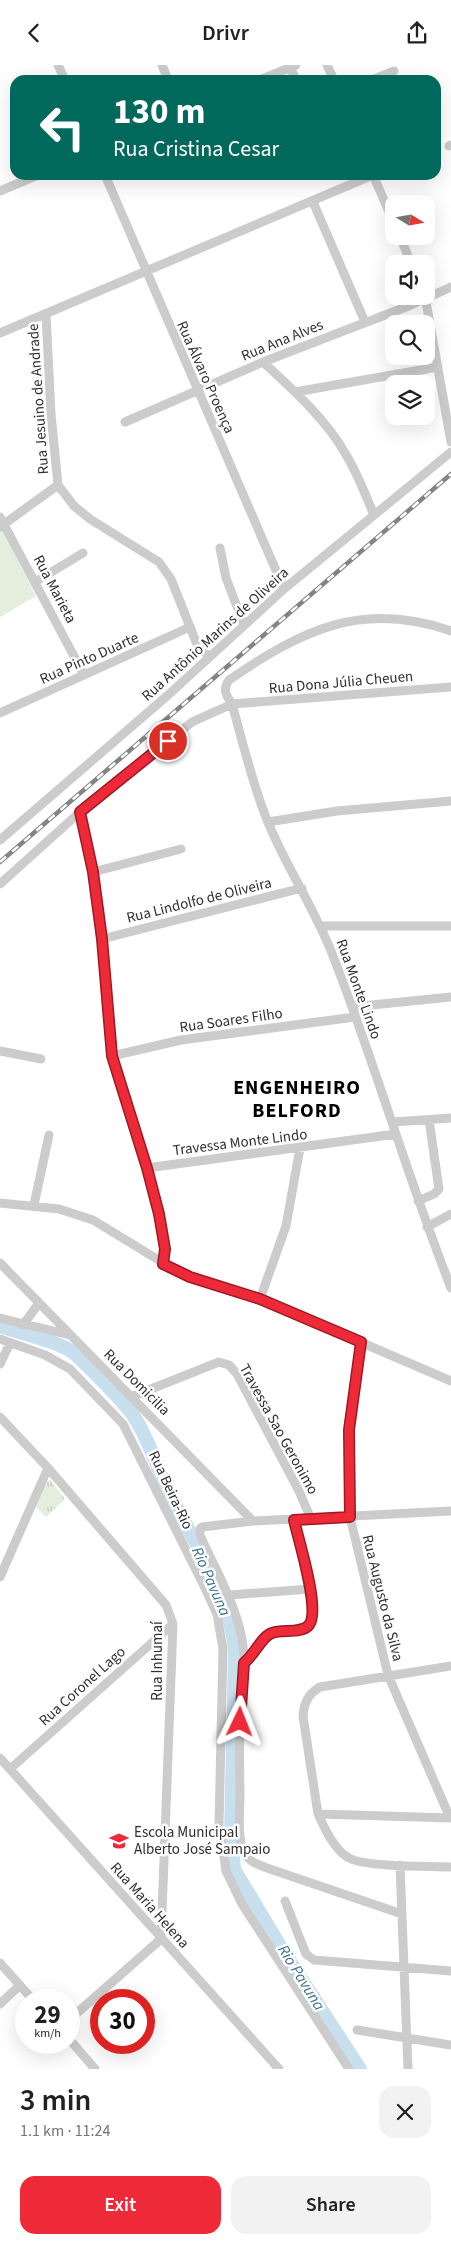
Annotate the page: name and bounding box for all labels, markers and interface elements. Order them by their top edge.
text: Drivr [202,17,249,49]
icon: back [20,19,48,47]
icon: share [403,19,431,47]
text: 130 m [113,87,205,137]
icon: left [30,95,95,160]
text: Rua Cristina Cesar [113,133,279,165]
north arrow [385,195,435,245]
map controls [385,195,435,425]
button: sound [385,255,435,305]
street label: Rua Ana Alves [238,314,326,366]
button: search [385,315,435,365]
street label: Rua Álvaro Proença [171,318,240,437]
street label: Rua Jesuino de Andrade [23,323,54,475]
button: layers [385,375,435,425]
street label: Rua Marieta [28,552,81,627]
street label: Rua Antônio Marins de Oliveira [137,563,293,706]
street label: Rua Pinto Duarte [36,627,142,690]
street label: Rua Dona Júlia Cheuen [268,666,414,699]
pin [147,720,189,762]
icon: arrive [154,727,182,755]
street label: Rua Lindolfo de Oliveira [124,872,274,929]
street label: Rua Monte Lindo [331,936,386,1042]
street label: Rua Soares Filho [178,1003,284,1038]
district label: ENGENHEIRO BELFORD [233,1074,361,1125]
street label: Travessa Monte Lindo [172,1124,309,1161]
street label: Rua Domicilia [99,1344,175,1420]
street label: Travessa Sao Geronimo [234,1360,323,1498]
street label: Rua Beira-Rio [143,1447,198,1533]
street label: Rua Augusto da Silva [357,1533,408,1664]
water label: Rio Pavuna [186,1543,236,1620]
street label: Rua Inhumaí [147,1620,168,1701]
street label: Rua Coronel Lago [34,1642,130,1731]
position arrow [213,1695,265,1747]
place label: Escola Municipal Alberto José Sampaio [134,1822,270,1860]
school or university icon: Escola Municipal Alberto José Sampaio [108,1830,130,1852]
street label: Rua Maria Helena [105,1858,194,1953]
water label: Rio Pavuna [272,1940,330,2015]
speed limit sign: 30 [90,1989,155,2054]
text: 29 [34,1997,61,2033]
text: km/h [34,2025,61,2042]
text: 3 min [20,2079,91,2122]
button: close [379,2086,431,2138]
text: 1.1 km · 11:24 [20,2120,110,2142]
button: Exit [20,2176,221,2234]
button: Share [231,2176,431,2234]

